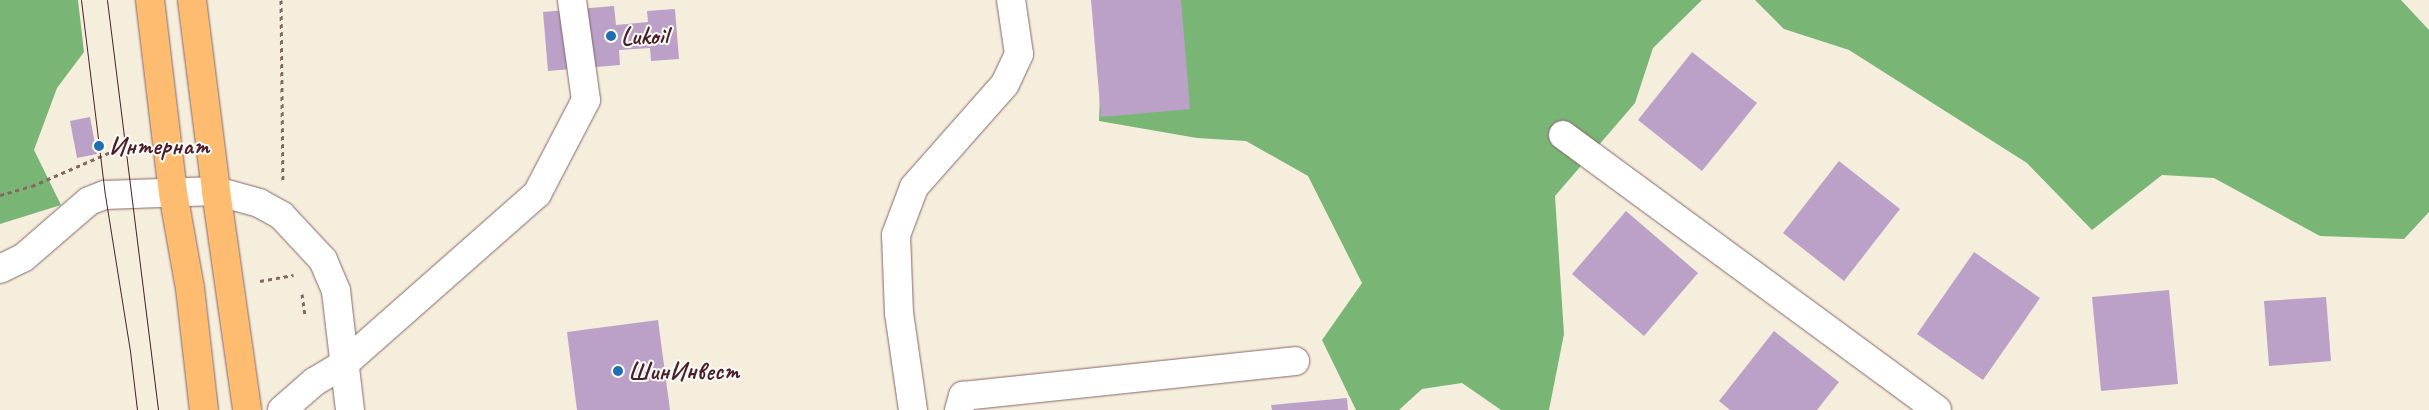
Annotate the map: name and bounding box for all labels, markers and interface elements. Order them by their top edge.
place label: Lukoil [621,21,668,51]
marker: Lukoil [605,30,617,42]
place label: Интернат [109,131,209,161]
marker: Интернат [93,140,105,152]
place label: ШинИнвест [628,356,739,386]
marker: ШинИнвест [612,365,624,377]

